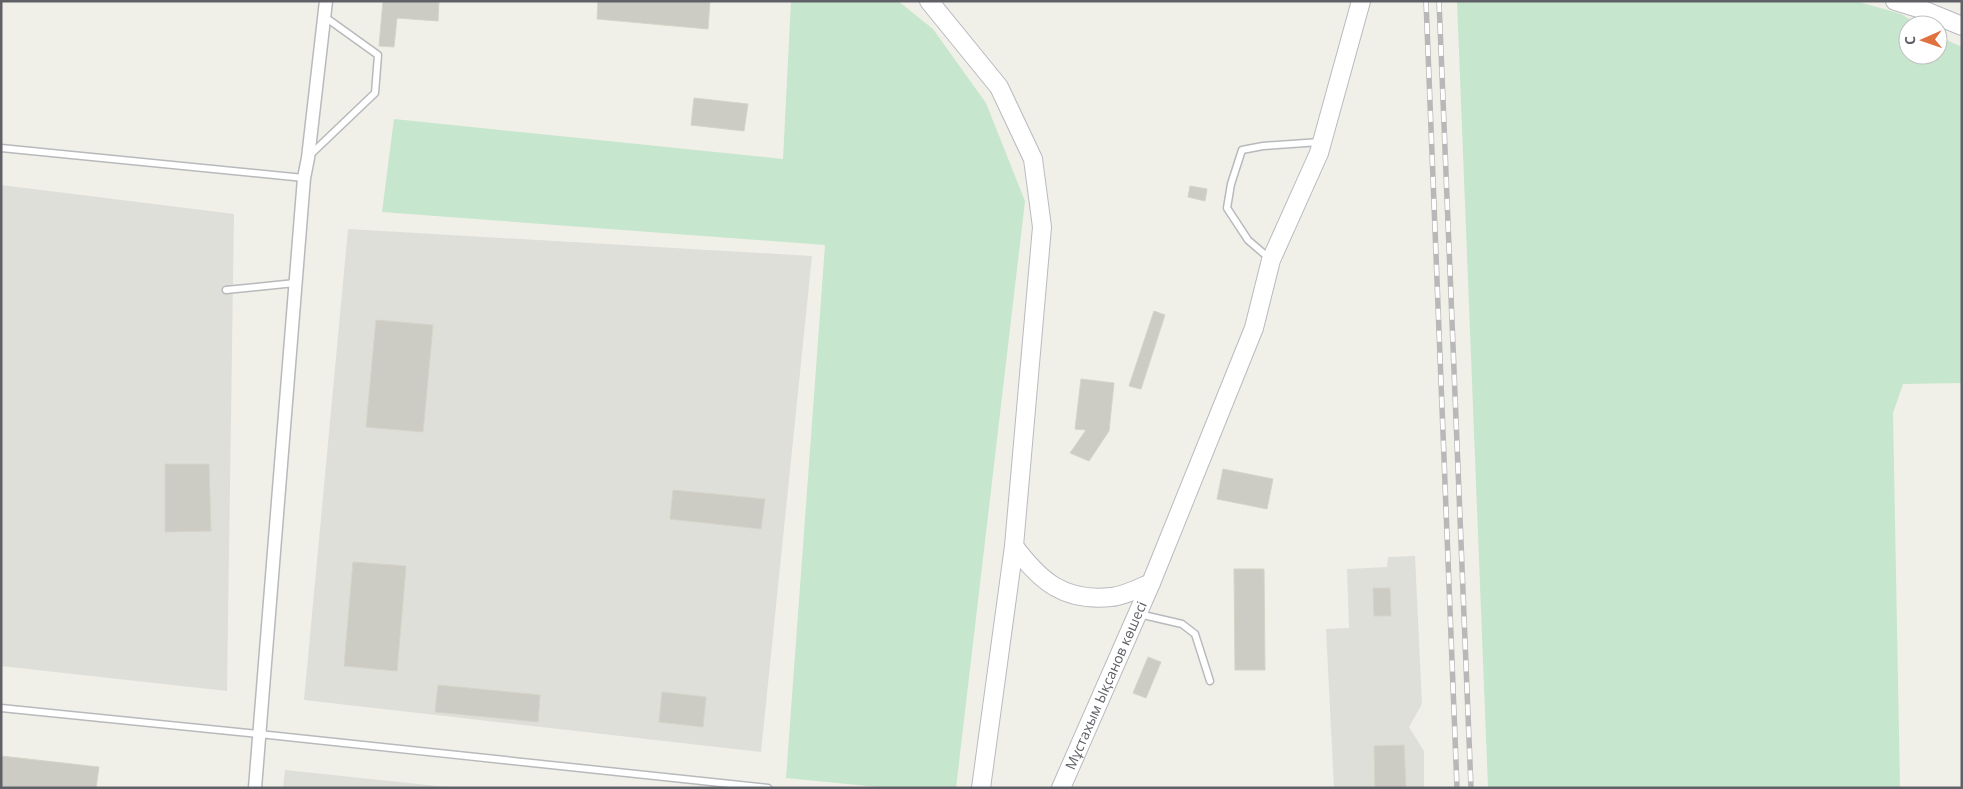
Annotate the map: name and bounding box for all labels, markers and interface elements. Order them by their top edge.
north arrow [1898,15,1948,65]
text: С [1900,36,1919,45]
street label: Мұстахым Ықсанов көшесі [1060,598,1151,772]

